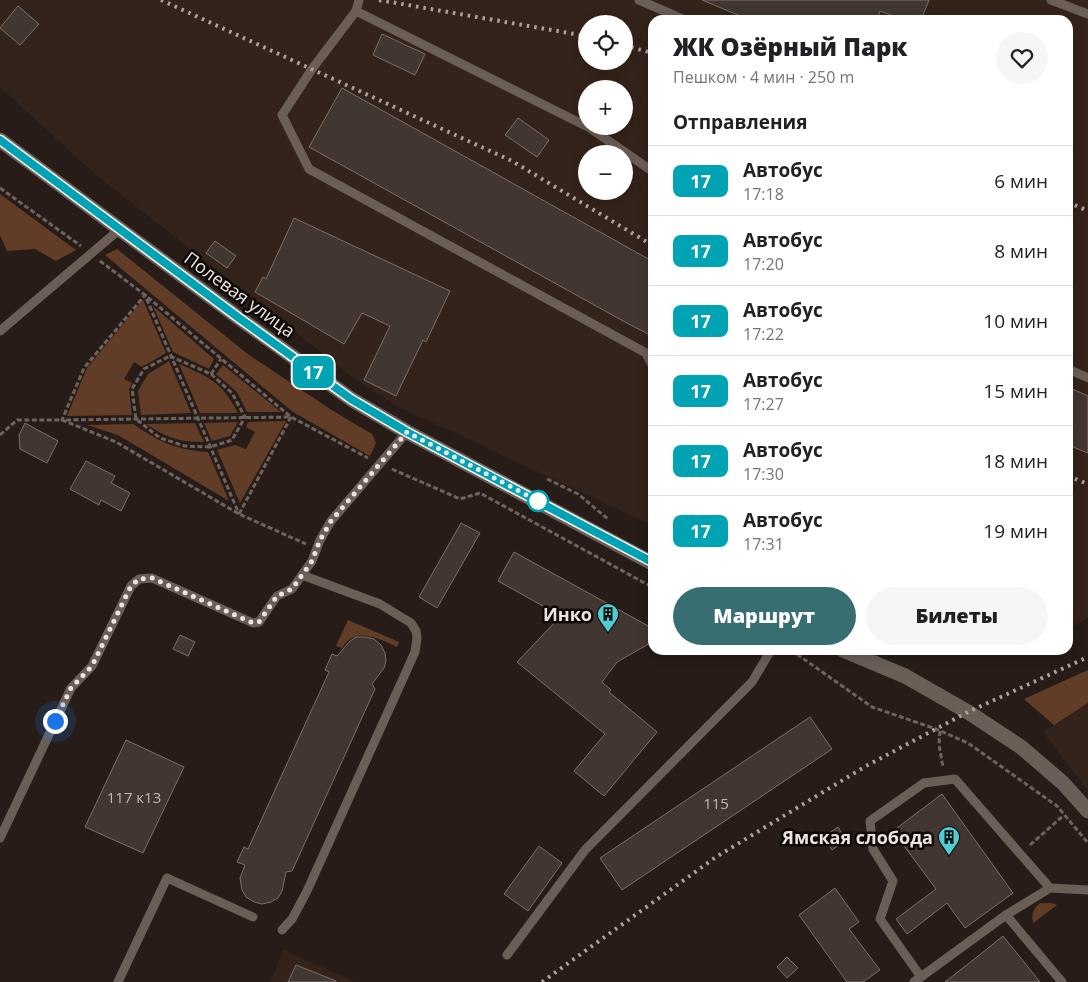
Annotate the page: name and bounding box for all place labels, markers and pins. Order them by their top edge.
unlabelled marker [527,490,549,512]
place label: Инко [543,602,592,626]
building icon: Инко [596,602,620,633]
place label: Ямская слобода [781,825,933,849]
building icon: Ямская слобода [937,825,961,856]

